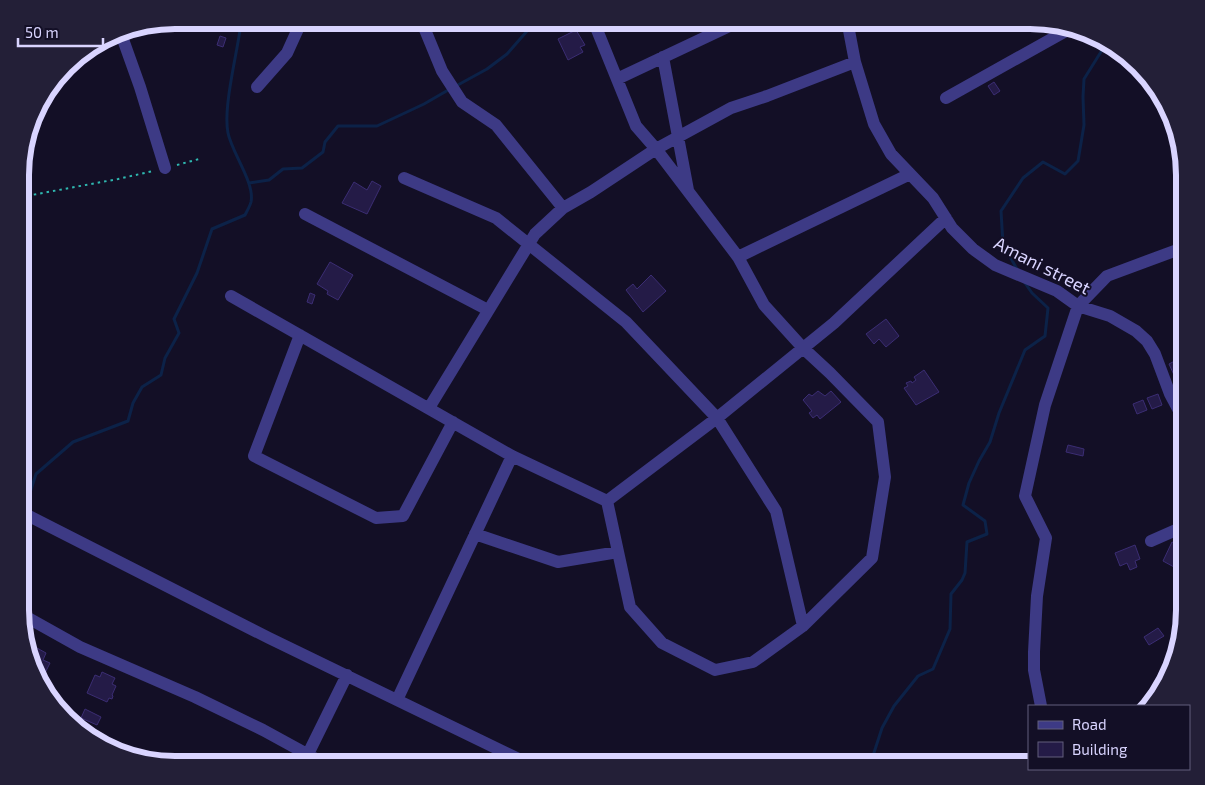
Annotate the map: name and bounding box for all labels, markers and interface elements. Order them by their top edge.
scale bar [18,15,102,47]
text: 50 m [25,23,59,41]
street label: Amani street [991,231,1094,299]
legend [1028,705,1190,770]
text: Road [1072,715,1107,733]
text: Building [1072,740,1128,758]

